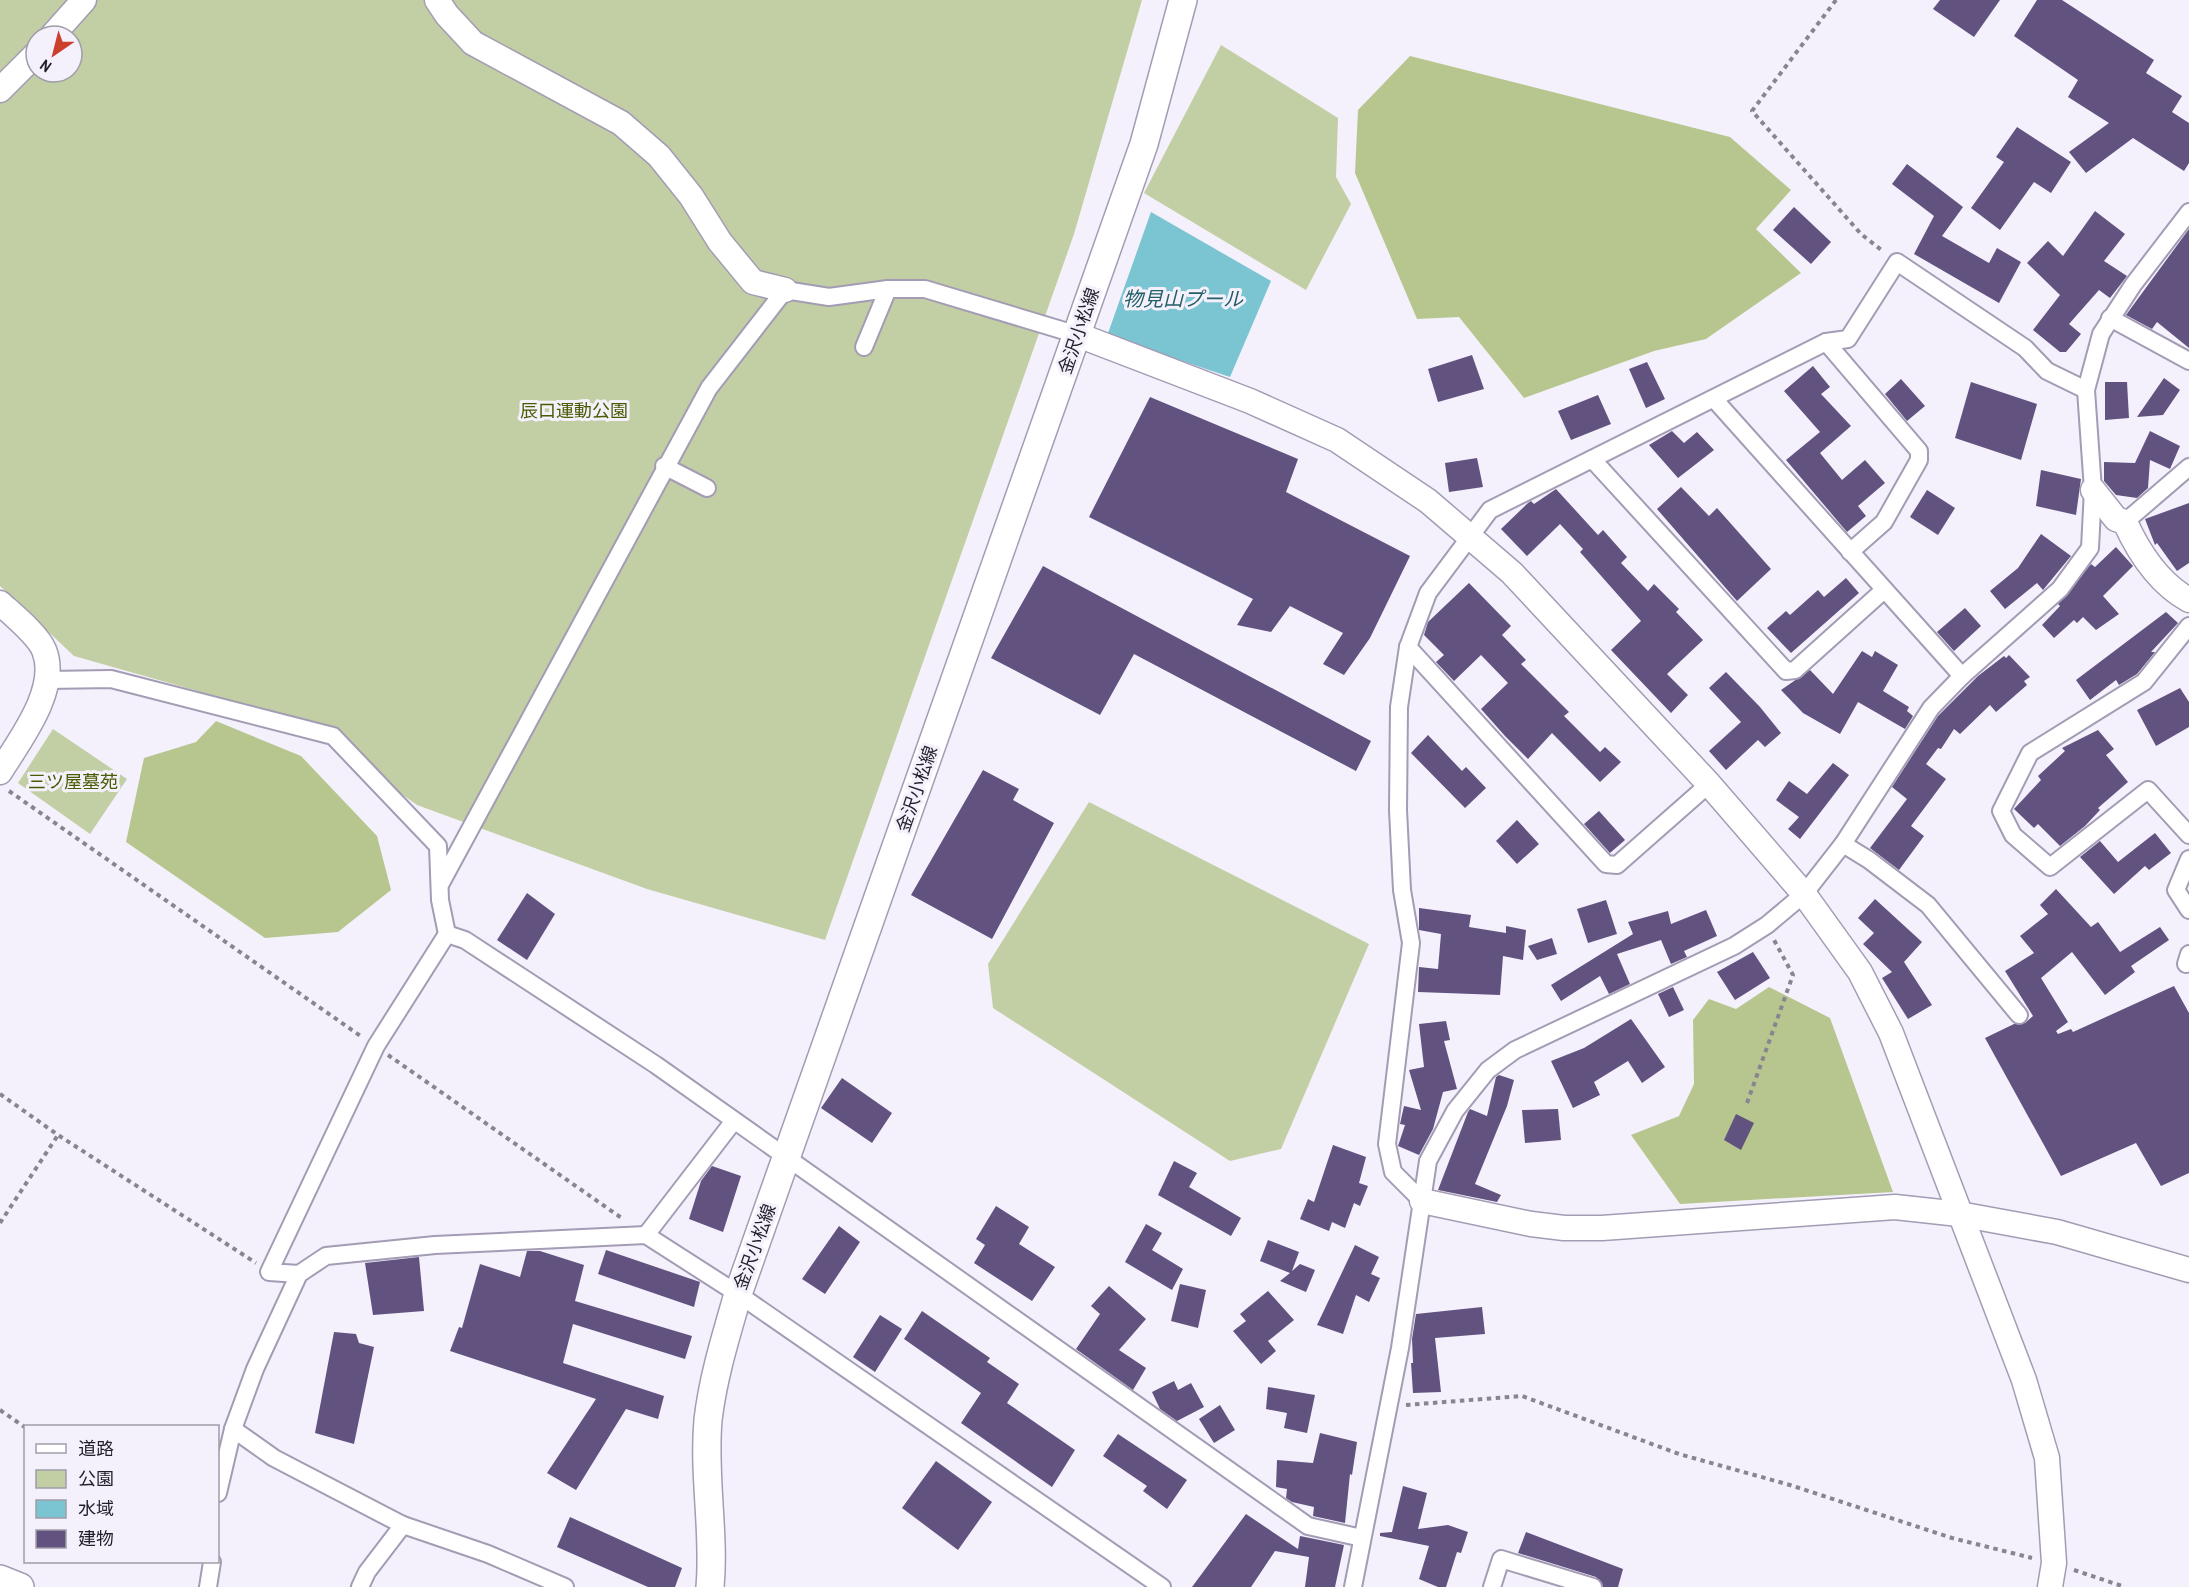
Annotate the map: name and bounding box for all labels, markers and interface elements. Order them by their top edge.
north arrow [24,24,84,84]
text: N [35,55,56,78]
street label: 金沢小松線 [1052,284,1105,377]
water label: 物見山プール [1123,285,1244,312]
park label: 辰口運動公園 [520,398,628,423]
street label: 金沢小松線 [890,742,943,835]
park label: 三ツ屋墓苑 [28,769,118,794]
street label: 金沢小松線 [727,1200,782,1293]
legend [24,1425,219,1563]
text: 道路 [78,1436,114,1461]
text: 公園 [78,1466,114,1491]
text: 水域 [78,1496,114,1521]
text: 建物 [78,1526,114,1551]

